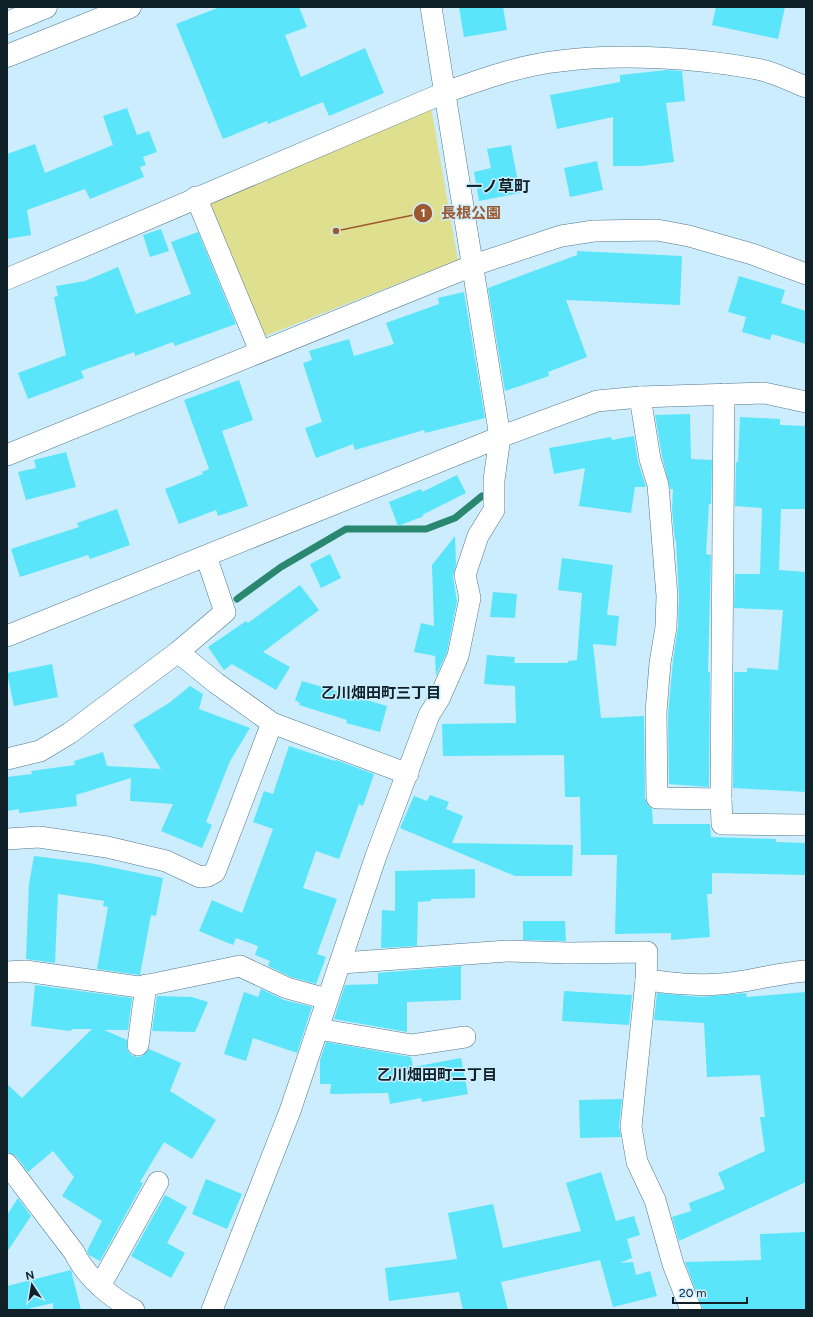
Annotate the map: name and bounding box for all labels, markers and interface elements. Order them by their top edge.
district label: 一ノ草町 [466,177,530,196]
callout: 長根公園 [413,199,509,226]
text: 長根公園 [441,204,501,222]
text: 1 [420,206,426,220]
district label: 乙川畑田町三丁目 [321,684,441,702]
district label: 乙川畑田町二丁目 [377,1066,497,1084]
north arrow [12,1265,52,1305]
text: N [25,1268,36,1283]
scale bar [673,1279,747,1305]
text: 20 m [679,1286,707,1300]

